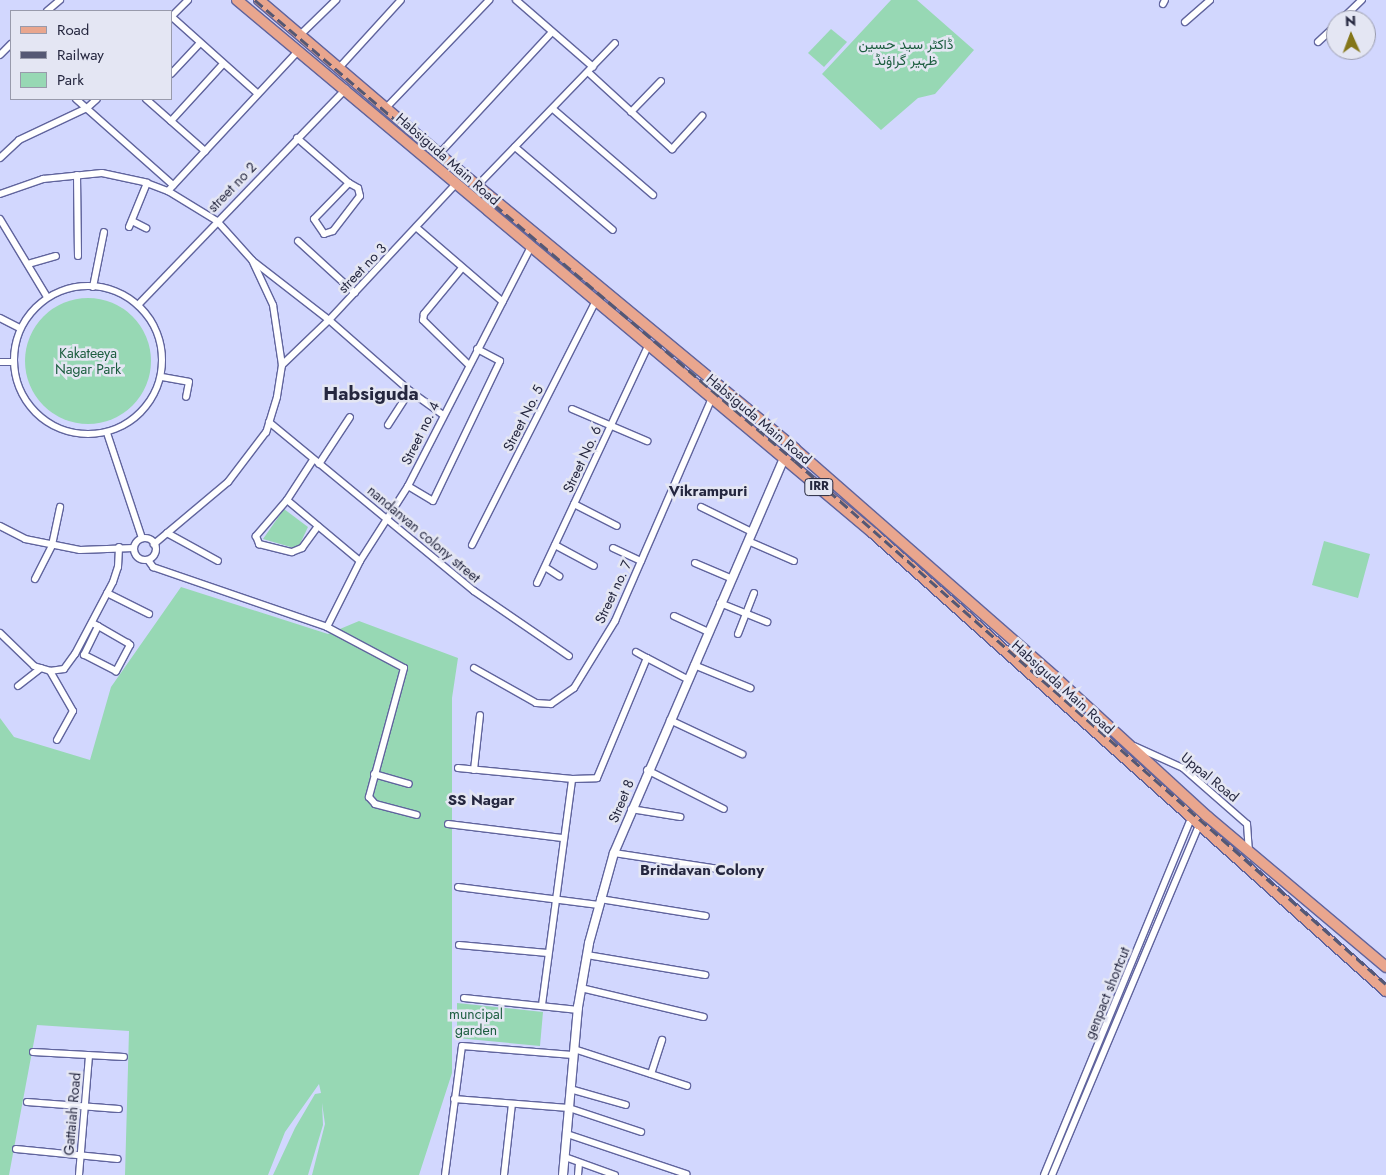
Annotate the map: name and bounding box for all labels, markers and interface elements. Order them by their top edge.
legend [10,10,172,100]
north arrow [1326,10,1376,60]
text: N [1345,11,1356,31]
text: Road [57,19,89,41]
park label: ڈاکٹر سید حسین ظہیر گراؤنڈ [858,36,954,68]
text: Railway [57,44,104,66]
text: Park [57,69,84,91]
street label: Habsiguda Main Road [393,109,503,209]
street label: street no 2 [204,159,260,215]
street label: street no 3 [334,240,390,296]
park label: Kakateeya Nagar Park [55,345,121,378]
street label: Habsiguda Main Road [703,370,815,468]
street label: Street No. 5 [499,382,547,454]
district label: Habsiguda [323,383,419,405]
street label: Street no. 4 [397,399,443,467]
street label: Street No. 6 [559,423,605,495]
road number: IRR [804,478,834,497]
street label: nandanvan colony street [364,482,484,586]
district label: Vikrampuri [669,483,747,501]
street label: Street no. 7 [591,558,635,626]
street label: Habsiguda Main Road [1008,637,1118,737]
street label: Uppal Road [1178,749,1242,805]
street label: Street 8 [605,777,637,825]
district label: SS Nagar [448,792,514,810]
district label: Brindavan Colony [640,862,764,880]
street label: genpact shortcut [1081,945,1133,1041]
park label: muncipal garden [449,1006,503,1038]
street label: Gattaiah Road [60,1072,84,1156]

